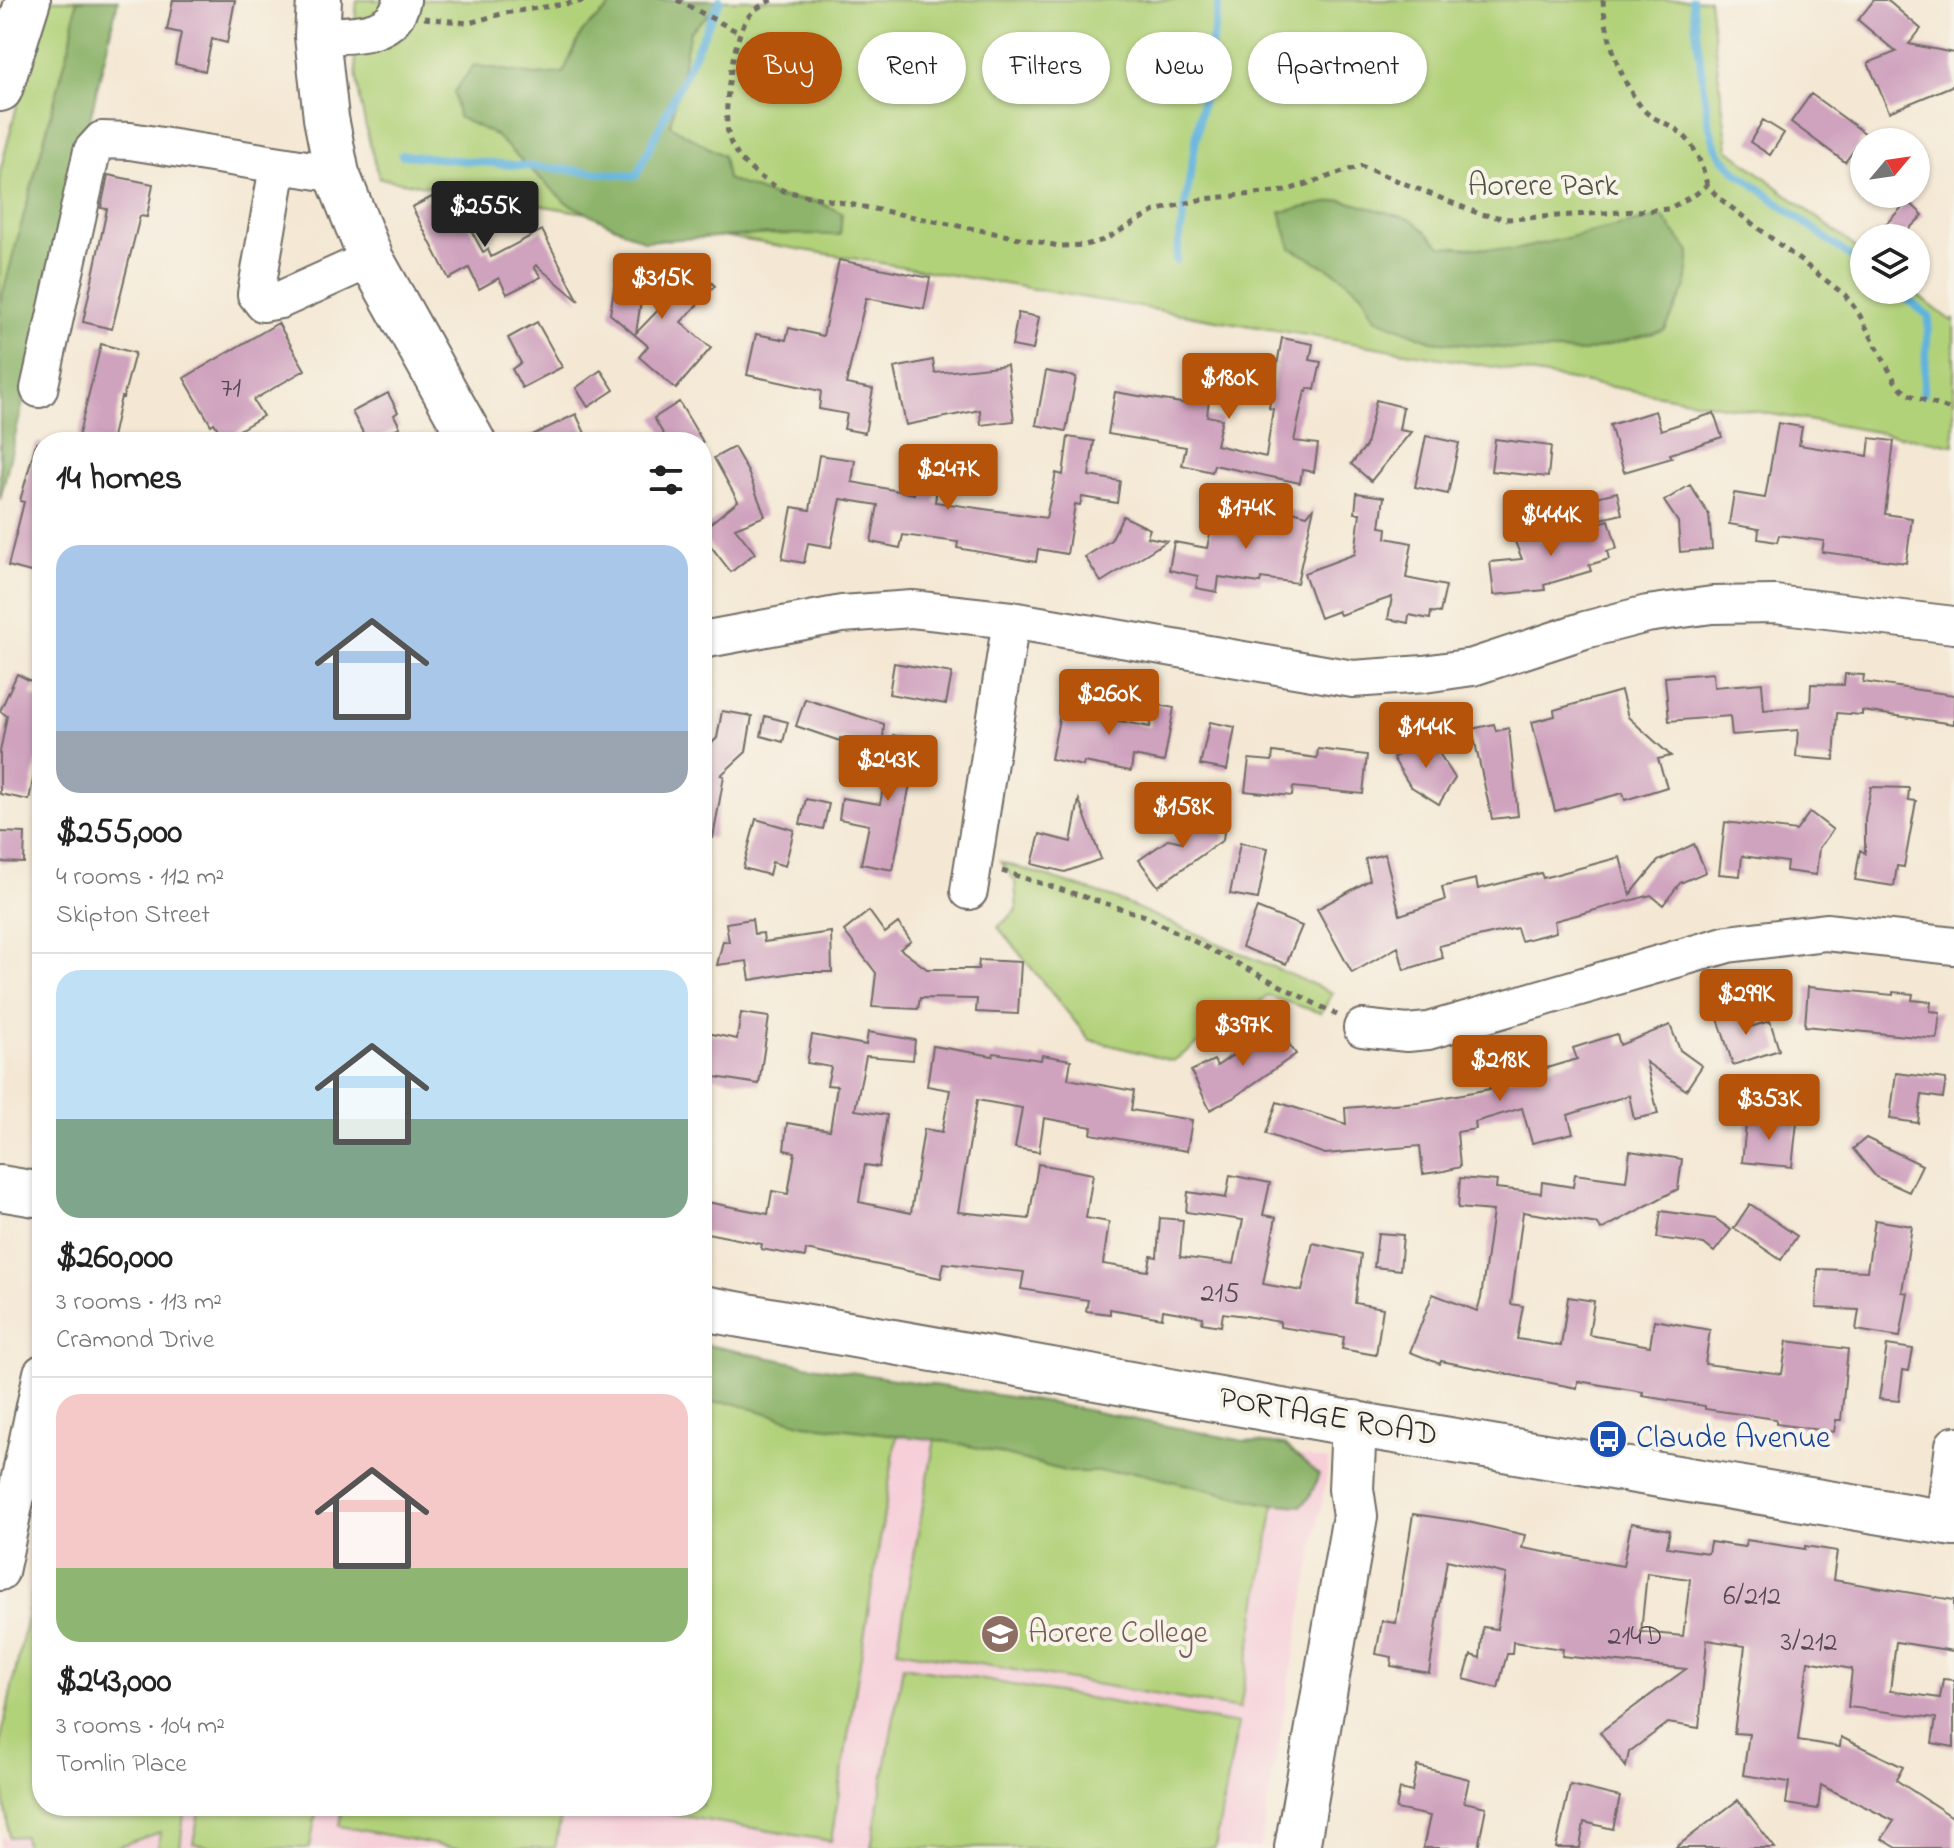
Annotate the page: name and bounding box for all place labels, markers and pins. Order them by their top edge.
pin: $255K [429,181,541,249]
pin: $315K [606,253,718,321]
pin: $180K [1173,353,1285,421]
pin: $247K [892,444,1004,512]
pin: $174K [1190,483,1302,551]
pin: $444K [1495,490,1607,558]
pin: $260K [1053,669,1165,737]
pin: $144K [1370,702,1482,770]
pin: $243K [832,735,944,803]
pin: $158K [1127,782,1239,850]
pin: $299K [1690,969,1802,1037]
pin: $397K [1187,1000,1299,1068]
pin: $218K [1444,1035,1556,1103]
pin: $353K [1713,1074,1825,1142]
place label: Claude Avenue [1636,1416,1831,1463]
bus stop icon: Claude Avenue [1587,1418,1629,1460]
place label: Aorere College [1028,1611,1209,1658]
school or university icon: Aorere College [979,1613,1021,1655]

